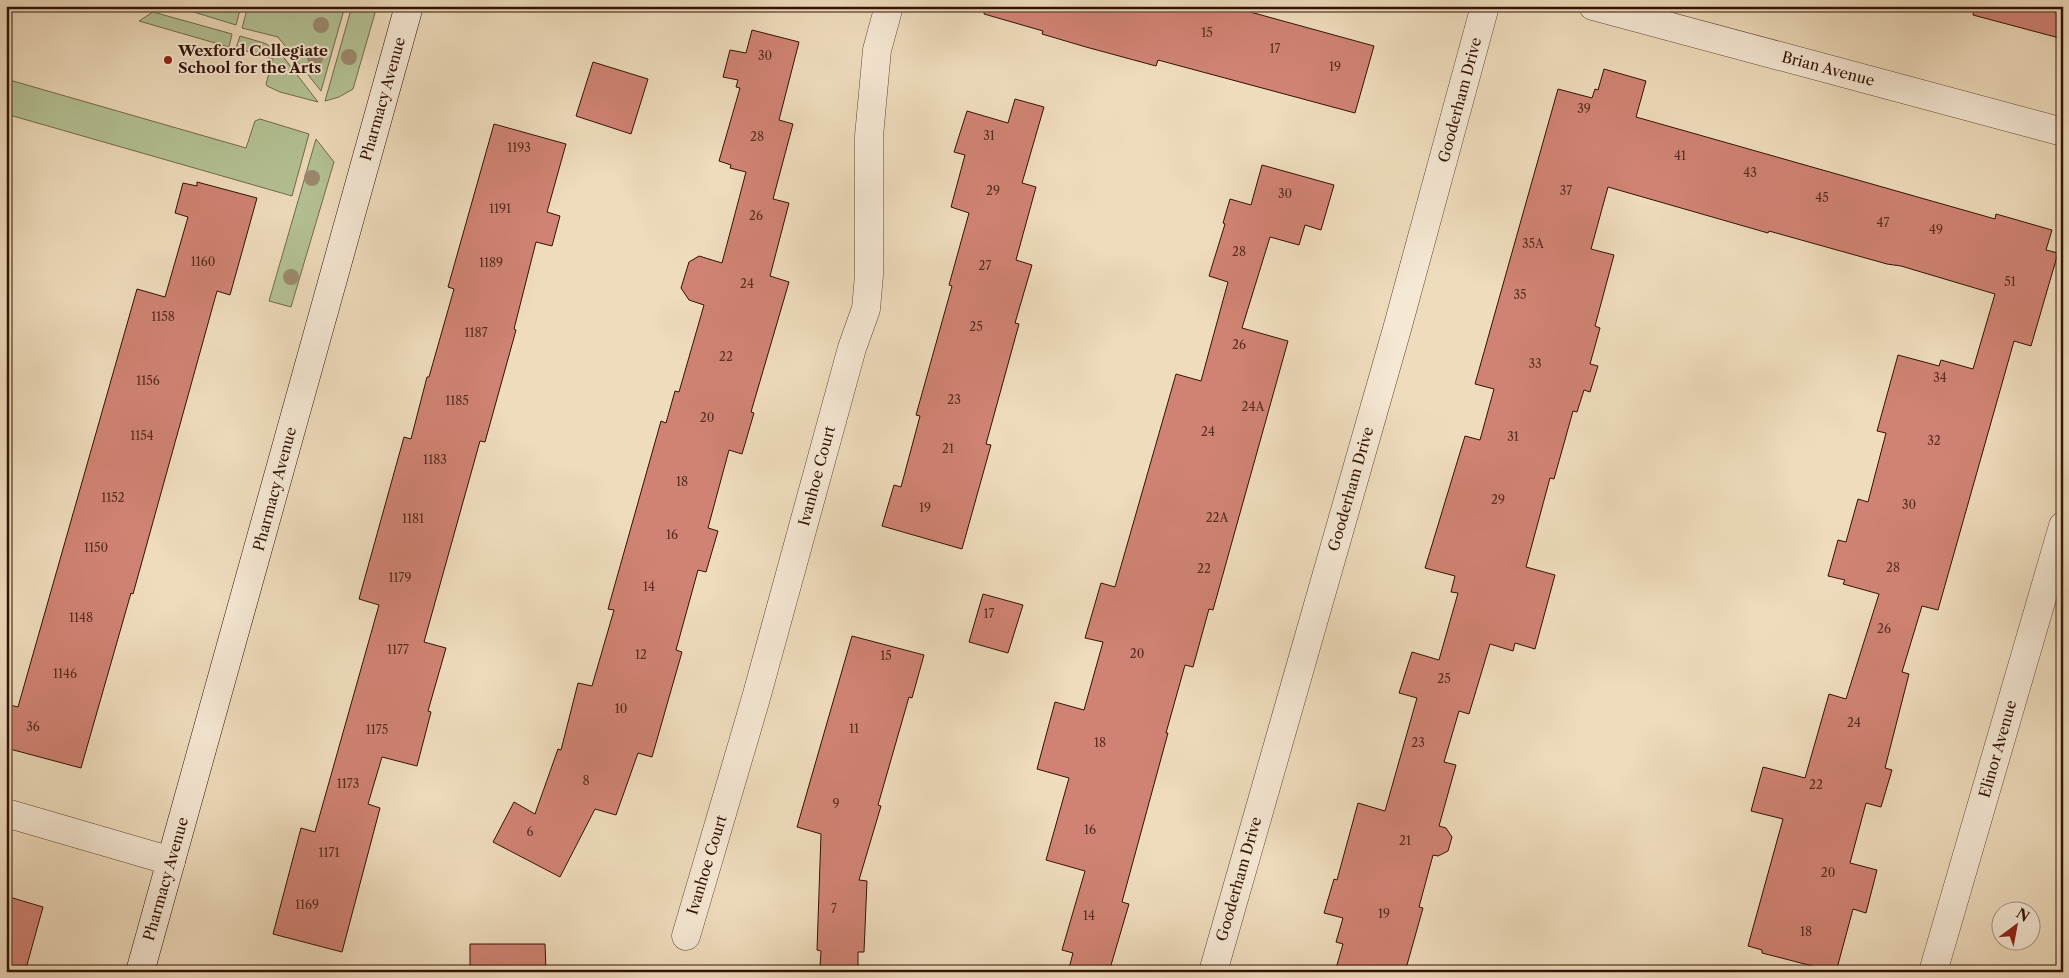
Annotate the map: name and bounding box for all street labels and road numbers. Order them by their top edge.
street label: Pharmacy Avenue [356,35,409,163]
street label: Gooderham Drive [1434,35,1485,164]
street label: Brian Avenue [1780,47,1877,90]
street label: Ivanhoe Court [794,423,839,528]
street label: Gooderham Drive [1324,424,1377,553]
street label: Pharmacy Avenue [249,425,300,553]
street label: Elinor Avenue [1975,698,2021,800]
street label: Ivanhoe Court [682,812,731,917]
street label: Gooderham Drive [1212,814,1265,943]
street label: Pharmacy Avenue [139,815,192,943]

